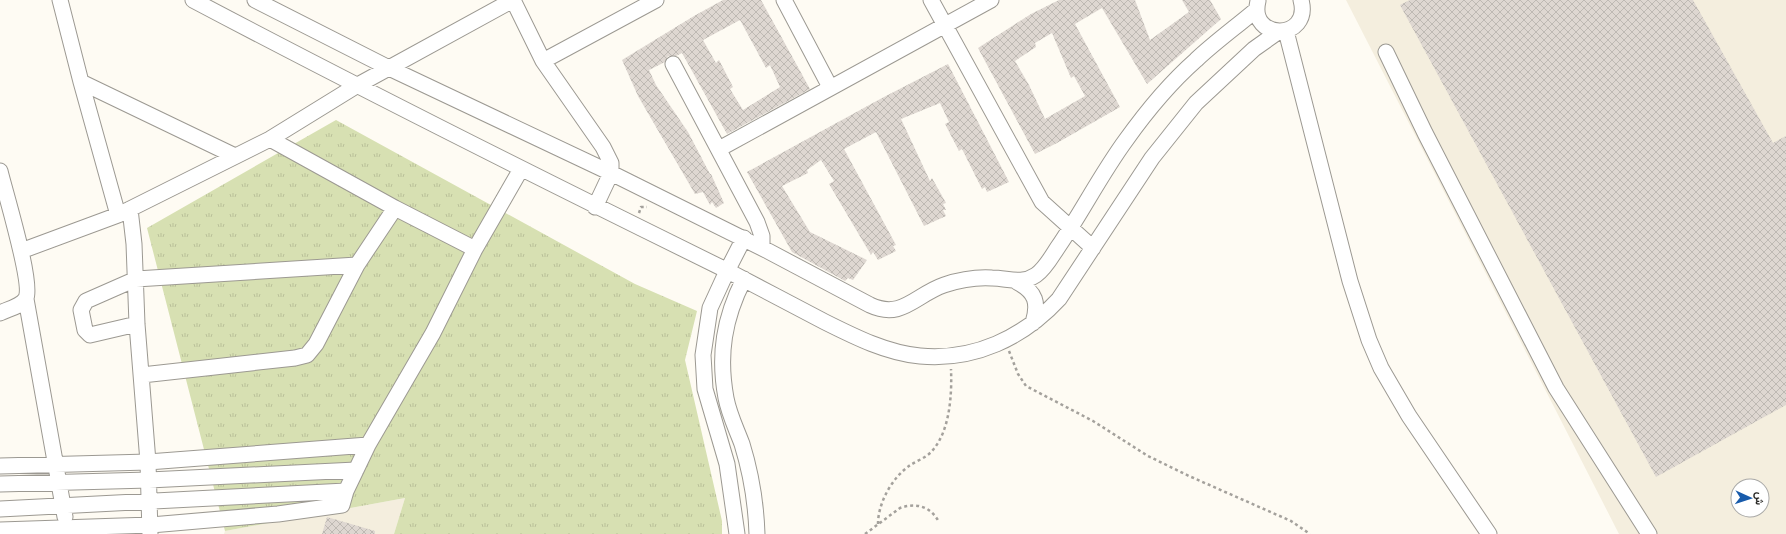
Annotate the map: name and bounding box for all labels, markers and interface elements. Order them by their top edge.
north arrow [1730,478,1770,518]
text: ش [1752,492,1767,505]

